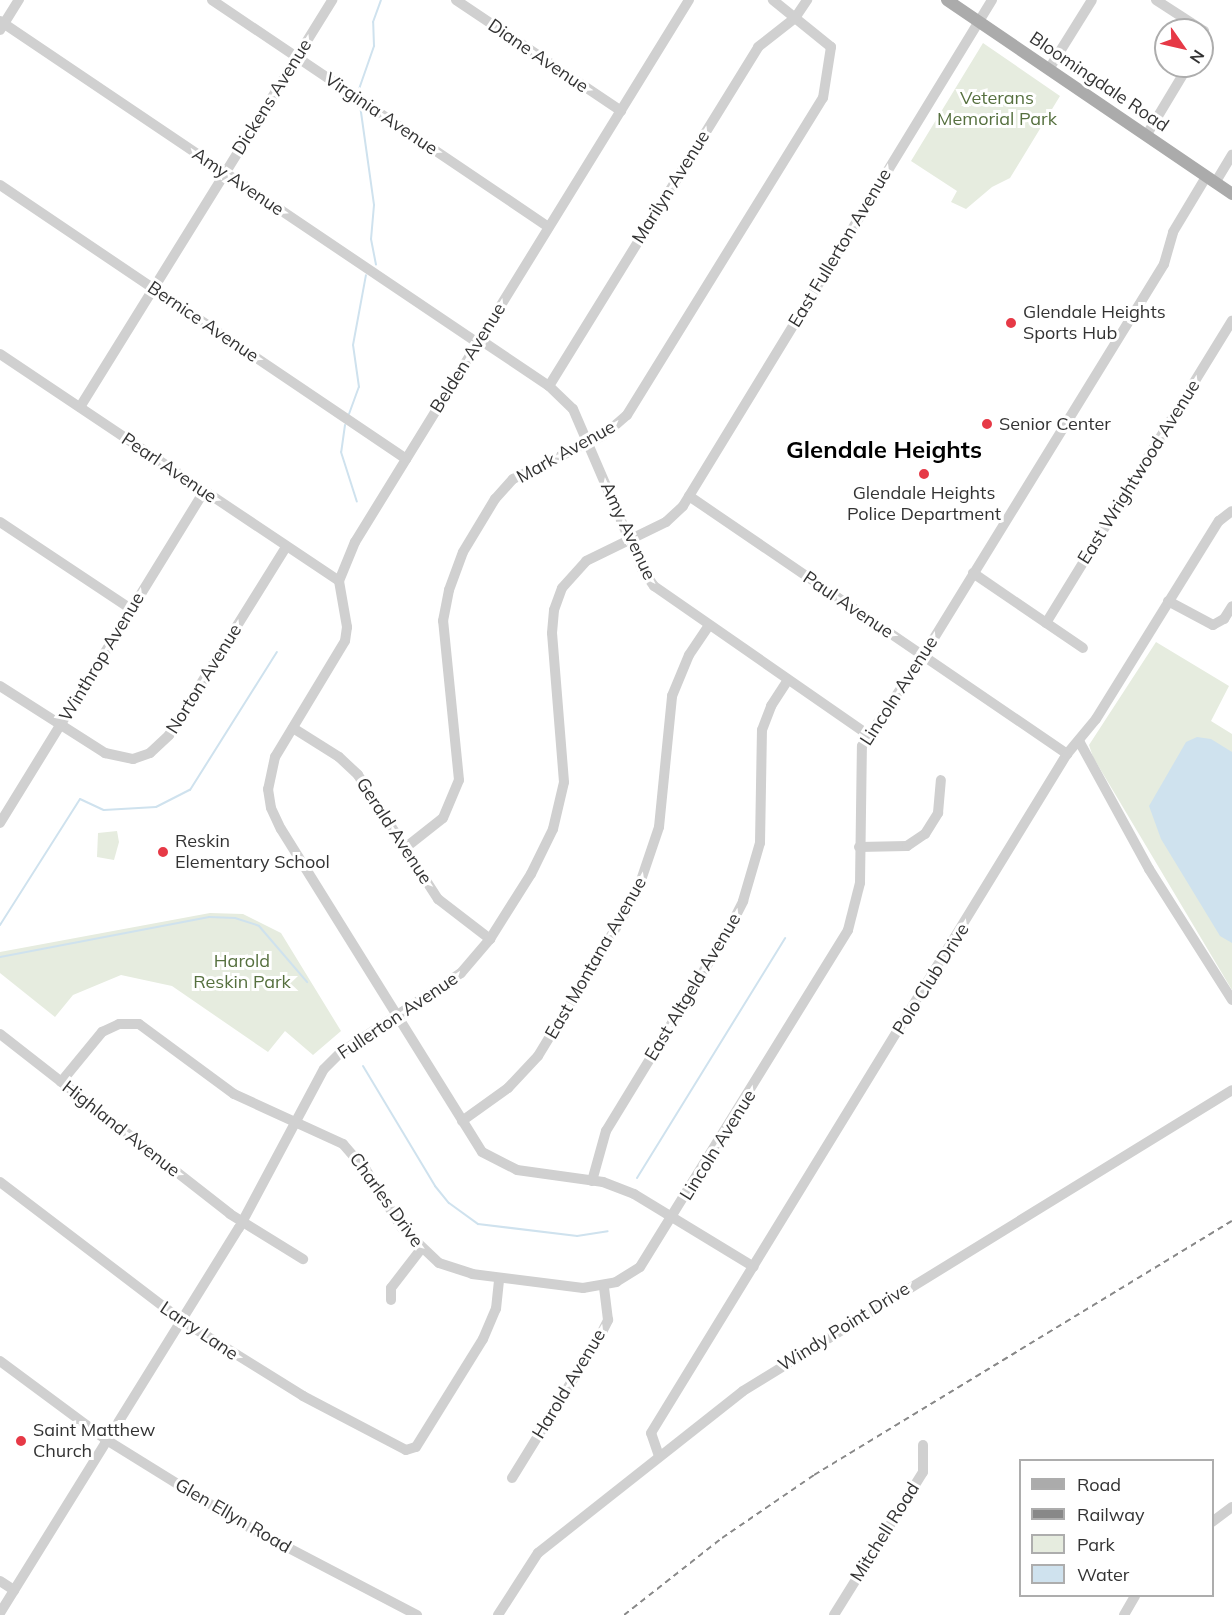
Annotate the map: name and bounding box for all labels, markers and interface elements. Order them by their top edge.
street label: Diane Avenue [484,15,592,97]
north arrow [1154,18,1214,78]
street label: Bloomingdale Road [1025,27,1173,137]
street label: Dickens Avenue [228,35,316,159]
text: N [1186,46,1209,68]
street label: Virginia Avenue [320,68,442,160]
park label: Veterans Memorial Park [937,88,1057,130]
street label: Marilyn Avenue [628,127,714,247]
street label: Amy Avenue [188,143,288,221]
street label: East Fullerton Avenue [784,165,896,331]
street label: Bernice Avenue [143,277,263,367]
street label: Belden Avenue [426,299,510,417]
place label: Glendale Heights Sports Hub [1023,302,1166,344]
marker: Glendale Heights Sports Hub [1004,316,1018,330]
street label: East Wrightwood Avenue [1073,376,1205,568]
place label: Senior Center [999,413,1111,435]
street label: Mark Avenue [513,416,619,488]
marker: Senior Center [980,417,994,431]
street label: Pearl Avenue [117,428,221,508]
district label: Glendale Heights [786,436,982,464]
marker: Glendale Heights Police Department [917,467,931,481]
street label: Amy Avenue [596,478,660,584]
place label: Glendale Heights Police Department [847,483,1001,526]
street label: Paul Avenue [799,567,897,643]
street label: Winthrop Avenue [55,589,149,725]
street label: Norton Avenue [162,620,246,738]
street label: Lincoln Avenue [856,632,942,750]
street label: Gerald Avenue [352,774,436,888]
place label: Reskin Elementary School [175,831,330,874]
marker: Reskin Elementary School [156,845,170,859]
street label: East Montana Avenue [541,873,651,1043]
street label: East Altgeld Avenue [640,909,746,1065]
street label: Polo Club Drive [888,920,974,1038]
park label: Harold Reskin Park [193,951,291,994]
street label: Fullerton Avenue [334,968,462,1064]
street label: Highland Avenue [58,1076,184,1182]
street label: Lincoln Avenue [675,1086,761,1204]
street label: Charles Drive [345,1149,427,1251]
street label: Windy Point Drive [774,1278,914,1376]
street label: Larry Lane [156,1297,242,1365]
street label: Harold Avenue [528,1325,610,1443]
place label: Saint Matthew Church [33,1420,155,1462]
marker: Saint Matthew Church [14,1434,28,1448]
legend [1019,1459,1214,1597]
text: Road [1077,1473,1121,1496]
street label: Glen Ellyn Road [171,1474,295,1558]
street label: Mitchell Road [846,1479,924,1585]
text: Railway [1077,1503,1145,1526]
text: Park [1077,1533,1115,1556]
text: Water [1077,1563,1129,1586]

